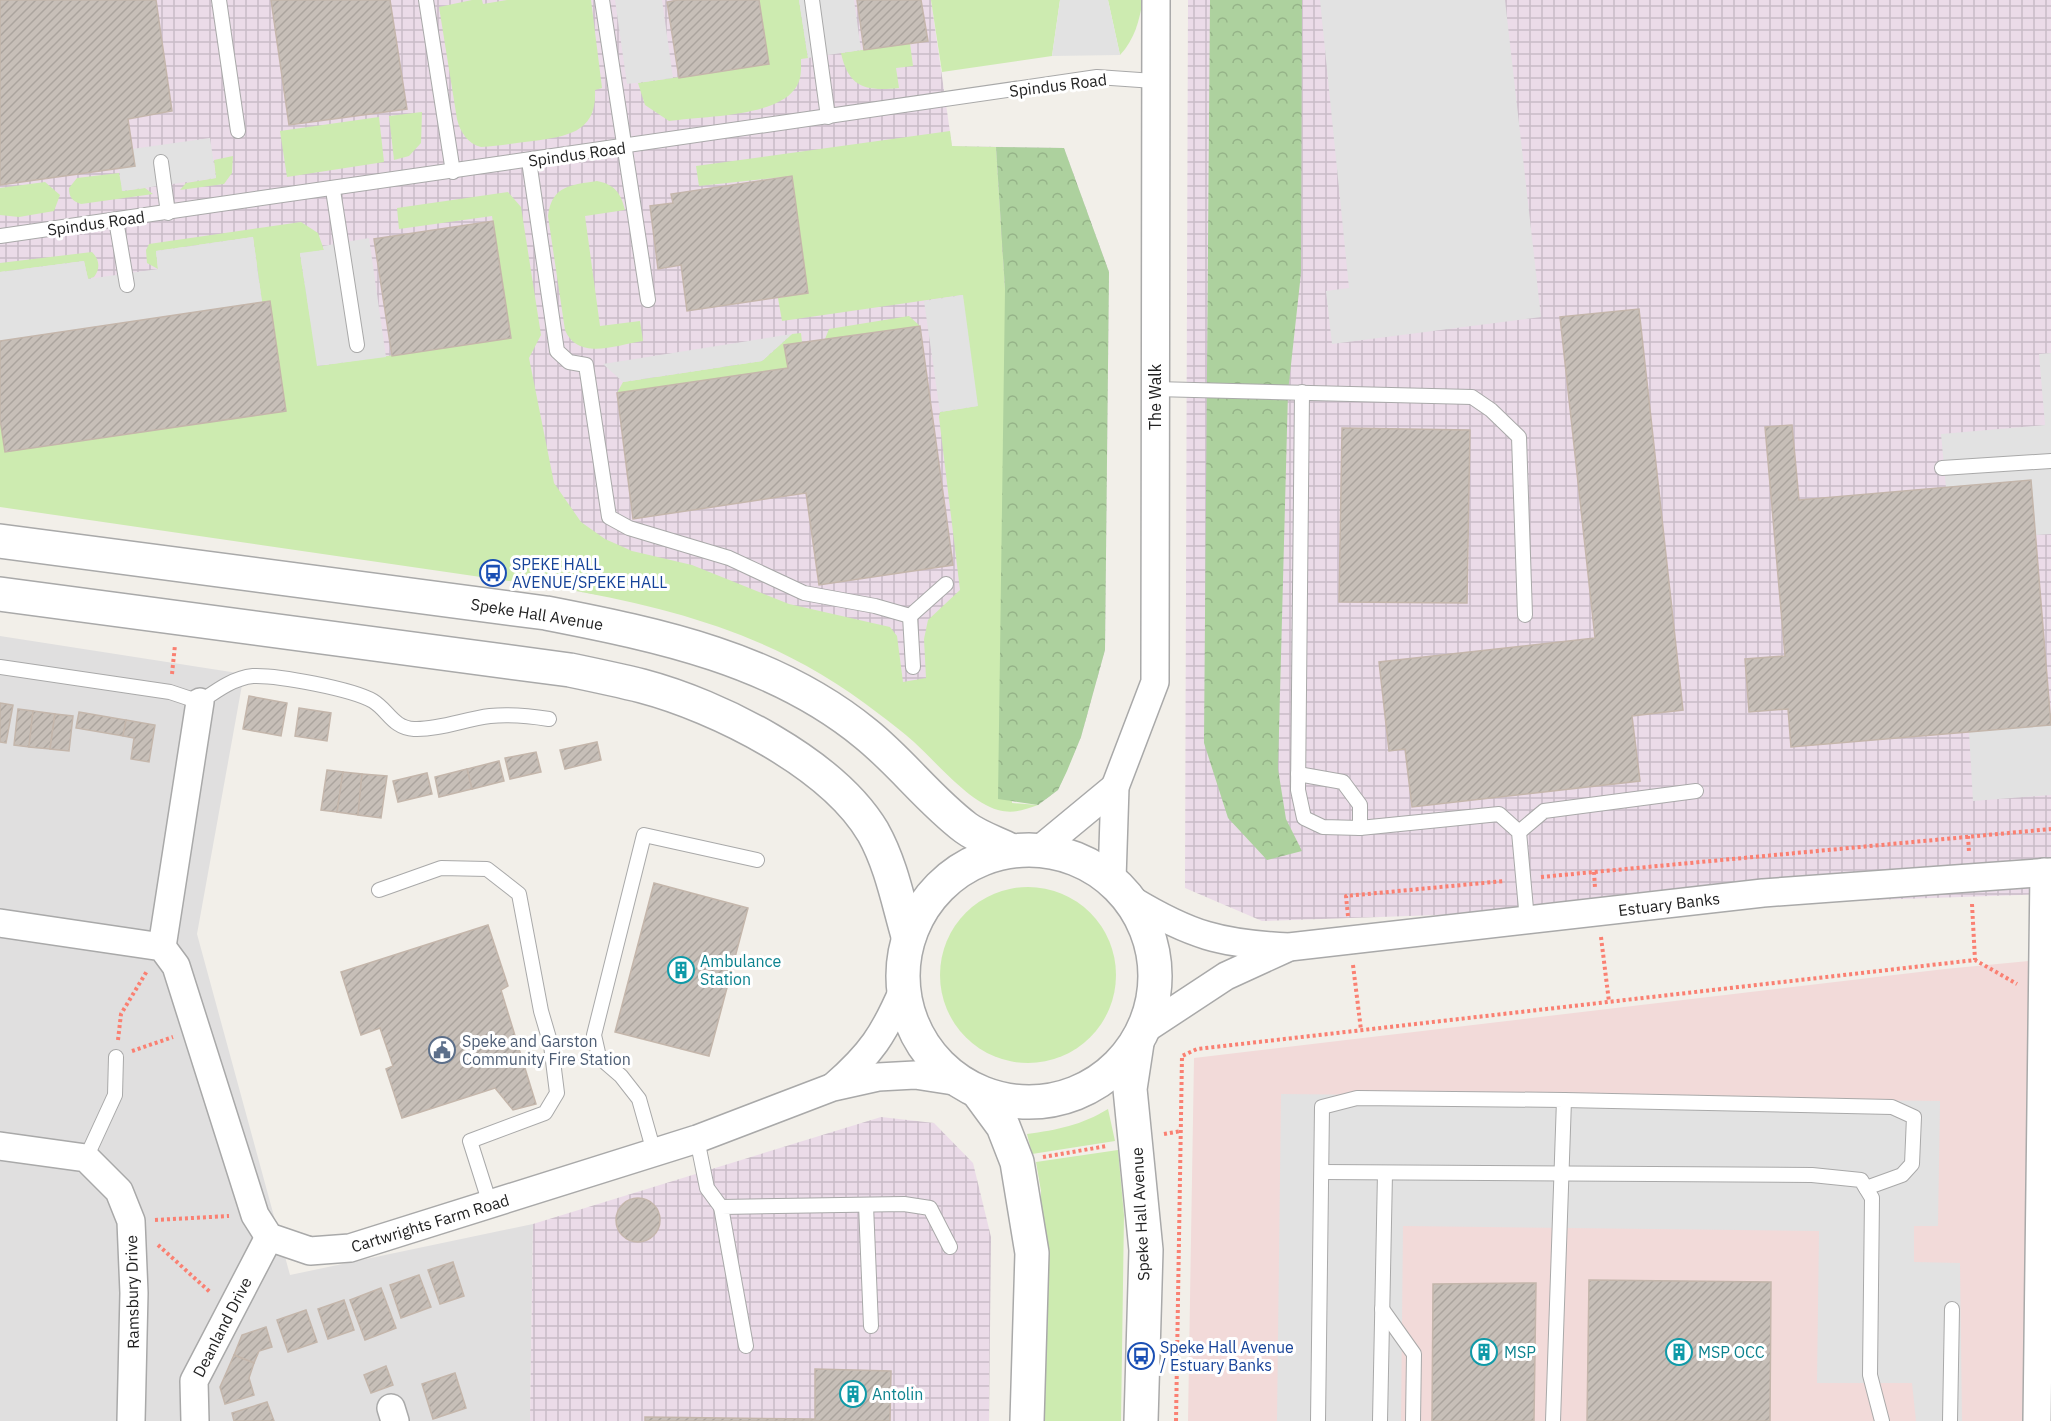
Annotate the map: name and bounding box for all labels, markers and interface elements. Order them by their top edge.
street label: Spindus Road [1008,69,1108,101]
street label: Spindus Road [527,137,627,171]
street label: Spindus Road [46,206,146,240]
street label: The Walk [1145,363,1165,430]
place label: SPEKE HALL AVENUE/SPEKE HALL [512,554,667,592]
bus stop icon: SPEKE HALL AVENUE/SPEKE HALL [478,558,508,588]
street label: Speke Hall Avenue [469,594,605,634]
street label: Estuary Banks [1617,888,1721,920]
place label: Ambulance Station [700,951,782,989]
building icon: Ambulance Station [666,955,696,985]
place label: Speke and Garston Community Fire Station [462,1031,631,1069]
public building icon: Speke and Garston Community Fire Station [427,1035,457,1065]
street label: Speke Hall Avenue [1127,1146,1153,1281]
street label: Cartwrights Farm Road [349,1189,511,1257]
street label: Ramsbury Drive [121,1235,143,1349]
street label: Deanland Drive [188,1274,256,1380]
place label: Speke Hall Avenue / Estuary Banks [1160,1337,1294,1375]
building icon: MSP [1469,1337,1499,1367]
building icon: MSP OCC [1664,1337,1694,1367]
bus stop icon: Speke Hall Avenue / Estuary Banks [1126,1341,1156,1371]
place label: MSP [1504,1342,1536,1362]
place label: MSP OCC [1698,1342,1765,1362]
building icon: Antolin [838,1379,868,1409]
place label: Antolin [872,1384,923,1404]

